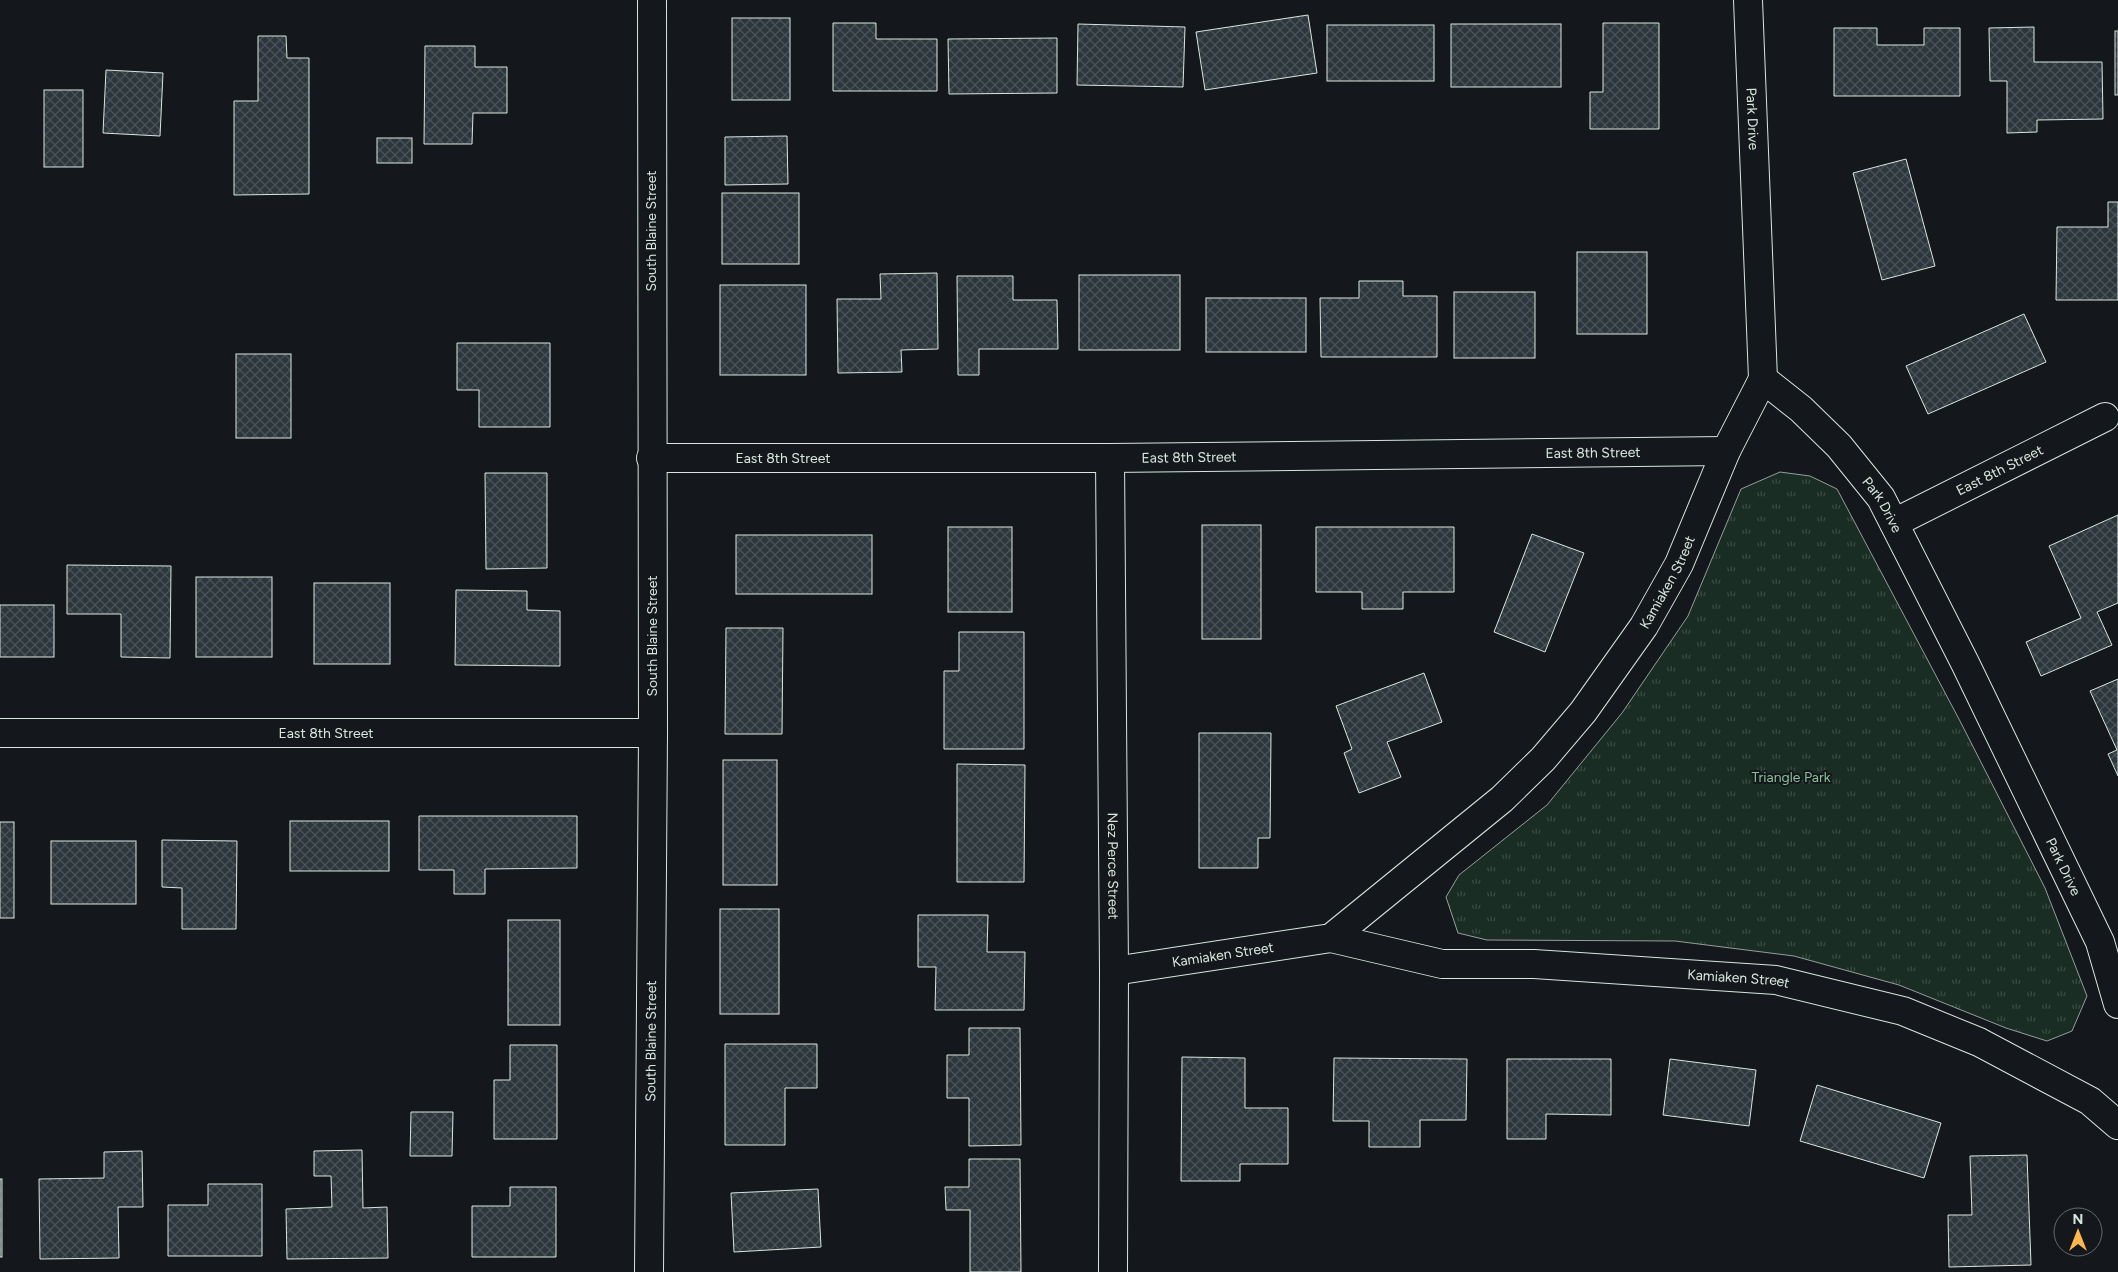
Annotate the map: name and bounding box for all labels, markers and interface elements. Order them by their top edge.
street label: Park Drive [1743,87,1762,151]
street label: South Blaine Street [643,170,660,292]
street label: East 8th Street [1953,441,2046,499]
street label: East 8th Street [1545,443,1641,462]
street label: East 8th Street [1141,448,1237,466]
street label: East 8th Street [735,450,831,467]
street label: Park Drive [1859,473,1906,536]
street label: Kamiaken Street [1636,533,1698,632]
street label: South Blaine Street [644,575,661,697]
street label: East 8th Street [278,725,374,742]
park label: Triangle Park [1751,769,1831,786]
street label: Nez Perce Street [1104,812,1122,920]
street label: Park Drive [2042,835,2085,899]
street label: Kamiaken Street [1171,938,1275,971]
street label: Kamiaken Street [1687,966,1791,992]
street label: South Blaine Street [642,980,660,1102]
north arrow [2053,1207,2103,1257]
text: N [2073,1211,2083,1228]

